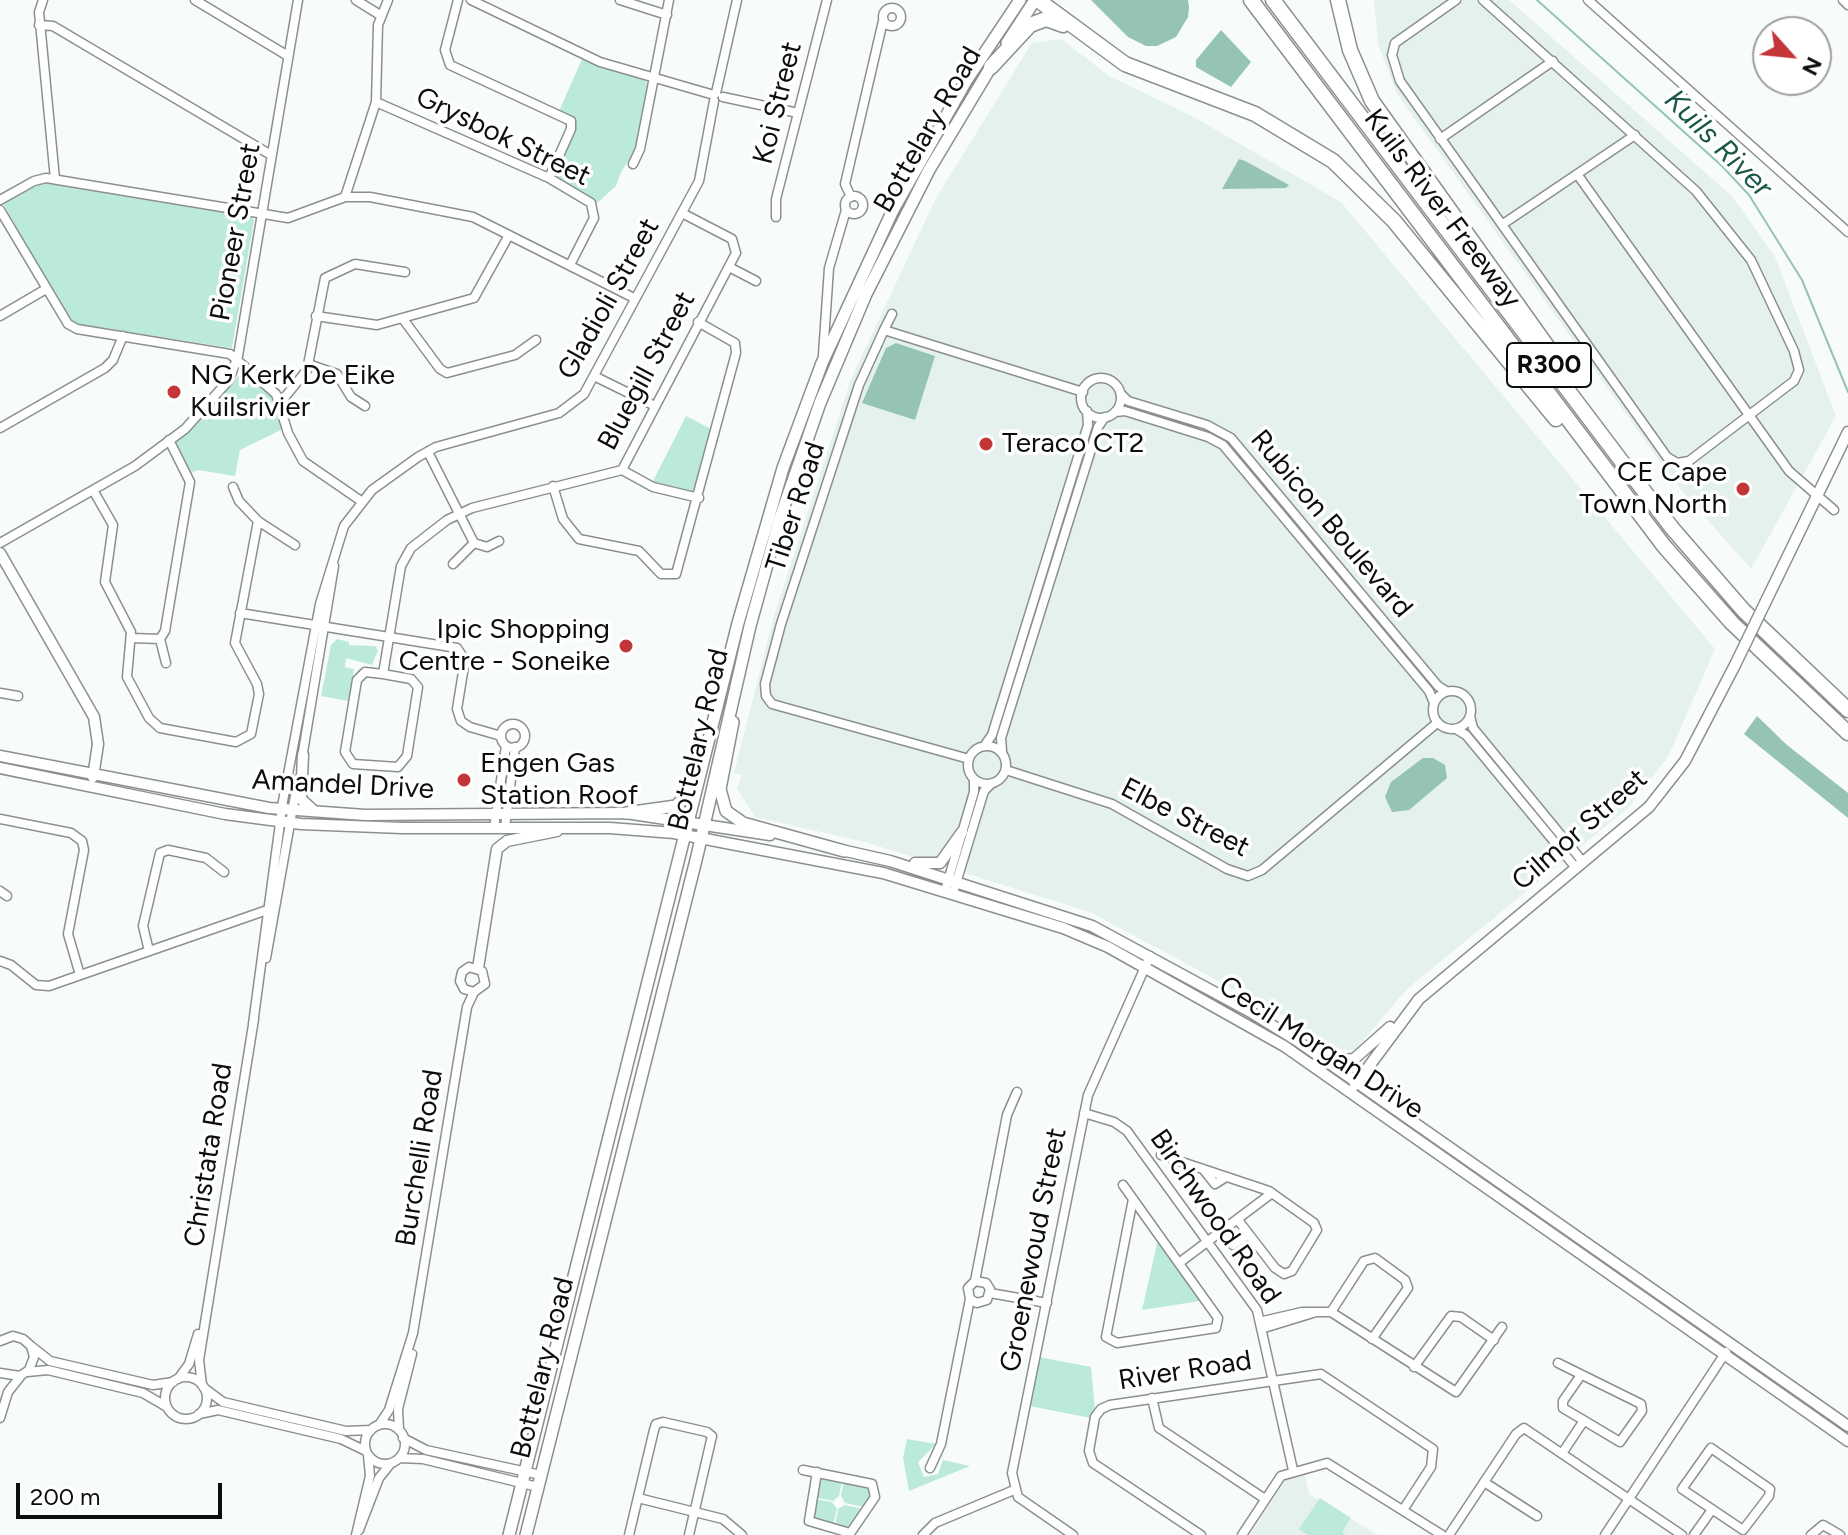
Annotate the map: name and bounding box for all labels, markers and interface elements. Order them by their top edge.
north arrow [1752,16,1832,96]
street label: Koi Street [747,38,809,168]
street label: Bottelary Road [867,41,989,219]
text: N [1796,52,1828,80]
street label: Grysbok Street [410,80,596,194]
water label: Kuils River [1657,83,1779,205]
street label: Kuils River Freeway [1356,103,1528,315]
street label: Pioneer Street [204,140,268,324]
street label: Gladioli Street [551,213,667,385]
street label: Bluegill Street [591,286,703,456]
road number: R300 [1507,343,1591,387]
place label: NG Kerk De Eike Kuilsrivier [190,359,395,425]
marker: NG Kerk De Eike Kuilsrivier [165,383,183,401]
street label: Rubicon Boulevard [1243,423,1419,625]
place label: Teraco CT2 [1002,427,1144,461]
marker: Teraco CT2 [977,435,995,453]
street label: Tiber Road [759,438,833,576]
place label: CE Cape Town North [1579,456,1727,522]
marker: CE Cape Town North [1734,480,1752,498]
place label: Ipic Shopping Centre - Soneike [399,613,610,679]
marker: Ipic Shopping Centre - Soneike [617,637,635,655]
street label: Bottelary Road [662,646,736,834]
place label: Engen Gas Station Roof [480,747,638,813]
street label: Cilmor Street [1506,762,1654,898]
street label: Amandel Drive [251,763,435,807]
marker: Engen Gas Station Roof [455,771,473,789]
street label: Elbe Street [1115,771,1255,865]
street label: Cecil Morgan Drive [1212,969,1430,1127]
street label: Christata Road [178,1061,240,1249]
street label: Burchelli Road [389,1067,451,1249]
street label: Birchwood Road [1142,1123,1288,1311]
street label: Groenewoud Street [994,1125,1074,1375]
street label: Bottelary Road [504,1274,582,1462]
street label: River Road [1116,1344,1254,1398]
scale bar [20,1467,226,1517]
text: 200 m [30,1482,101,1511]

